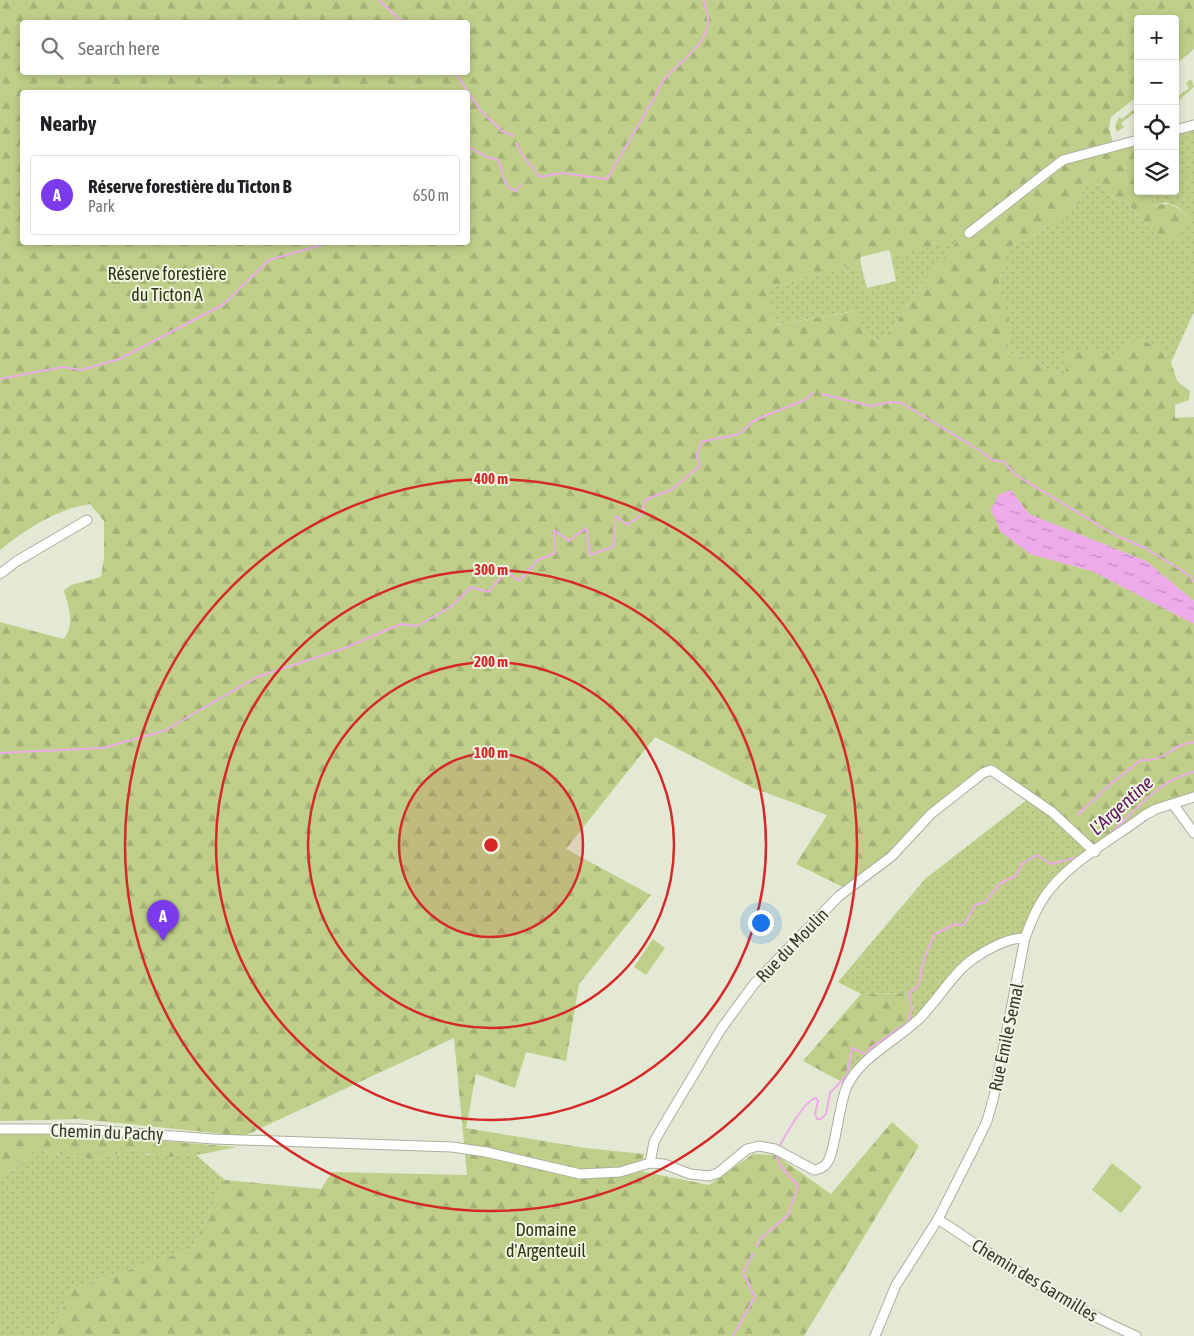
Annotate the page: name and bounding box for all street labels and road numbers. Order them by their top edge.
street label: Rue du Moulin [751,904,833,986]
street label: Rue Emile Semal [984,981,1028,1093]
street label: Chemin du Pachy [50,1120,164,1144]
street label: Chemin des Garmilles [968,1234,1102,1326]

